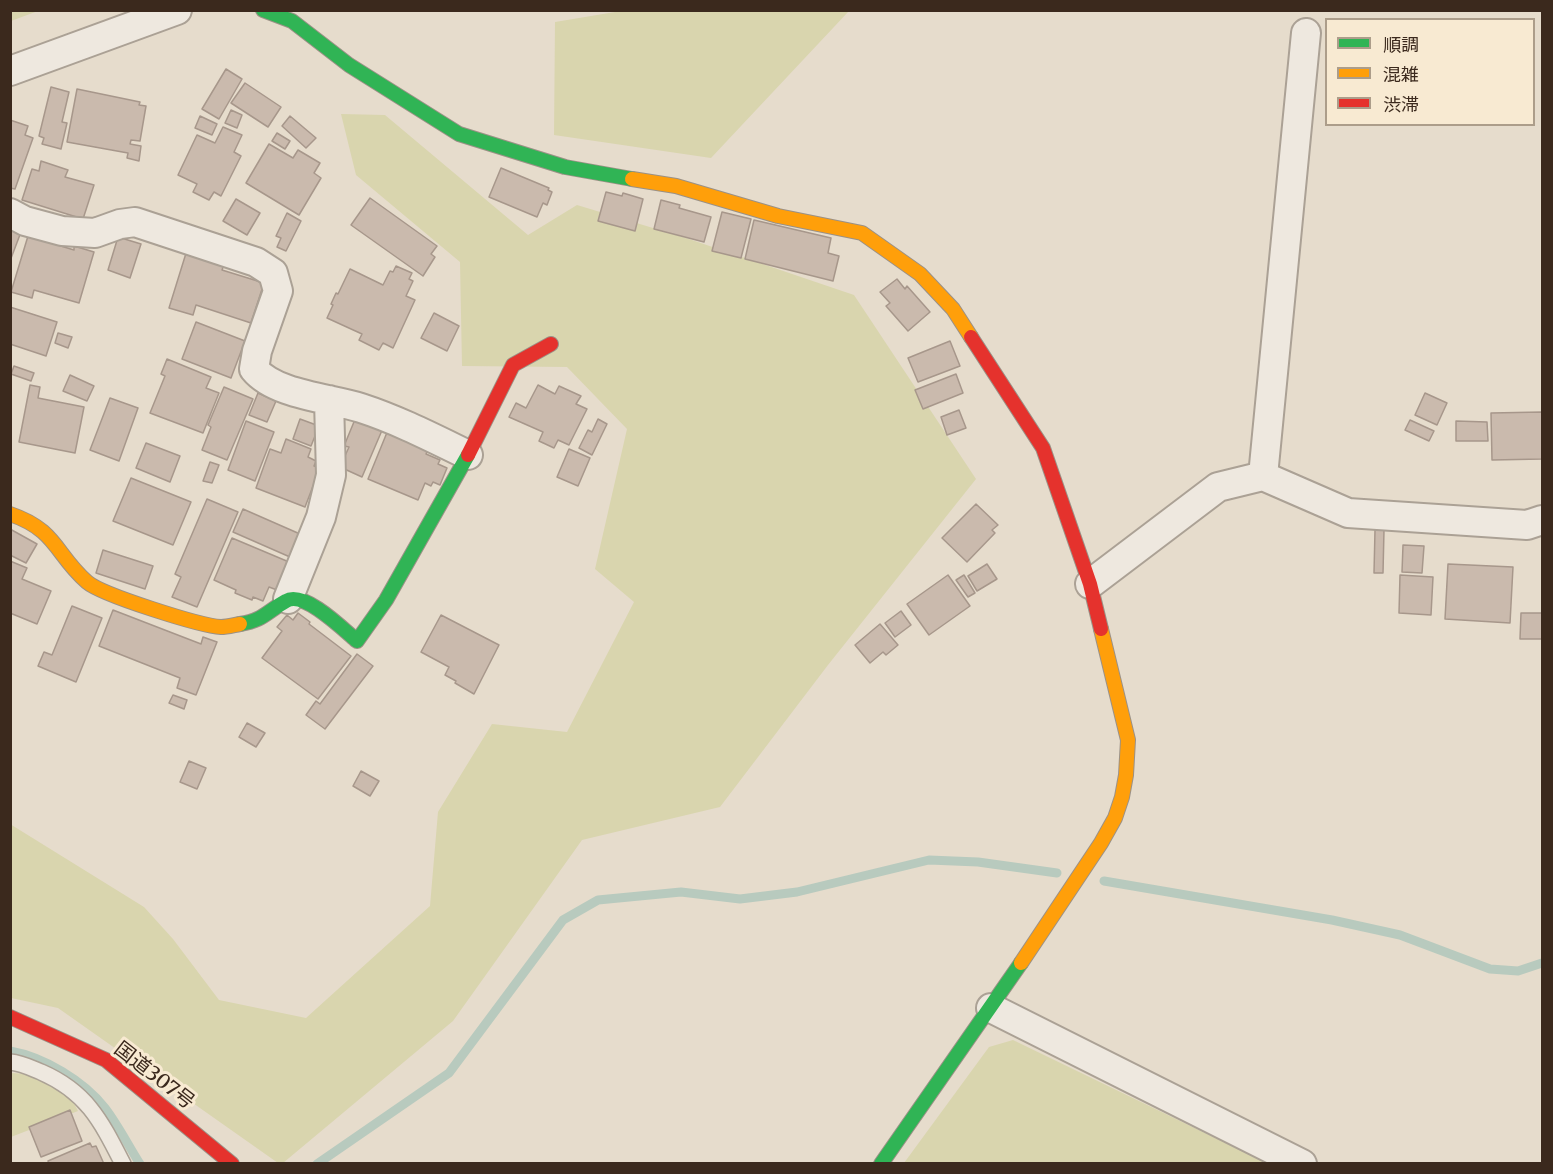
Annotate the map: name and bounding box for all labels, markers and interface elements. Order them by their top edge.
legend [1325,18,1535,126]
text: 順調 [1383,33,1419,56]
text: 混雑 [1383,63,1419,86]
text: 渋滞 [1383,93,1419,116]
street label: 国道307号 [109,1037,199,1115]

